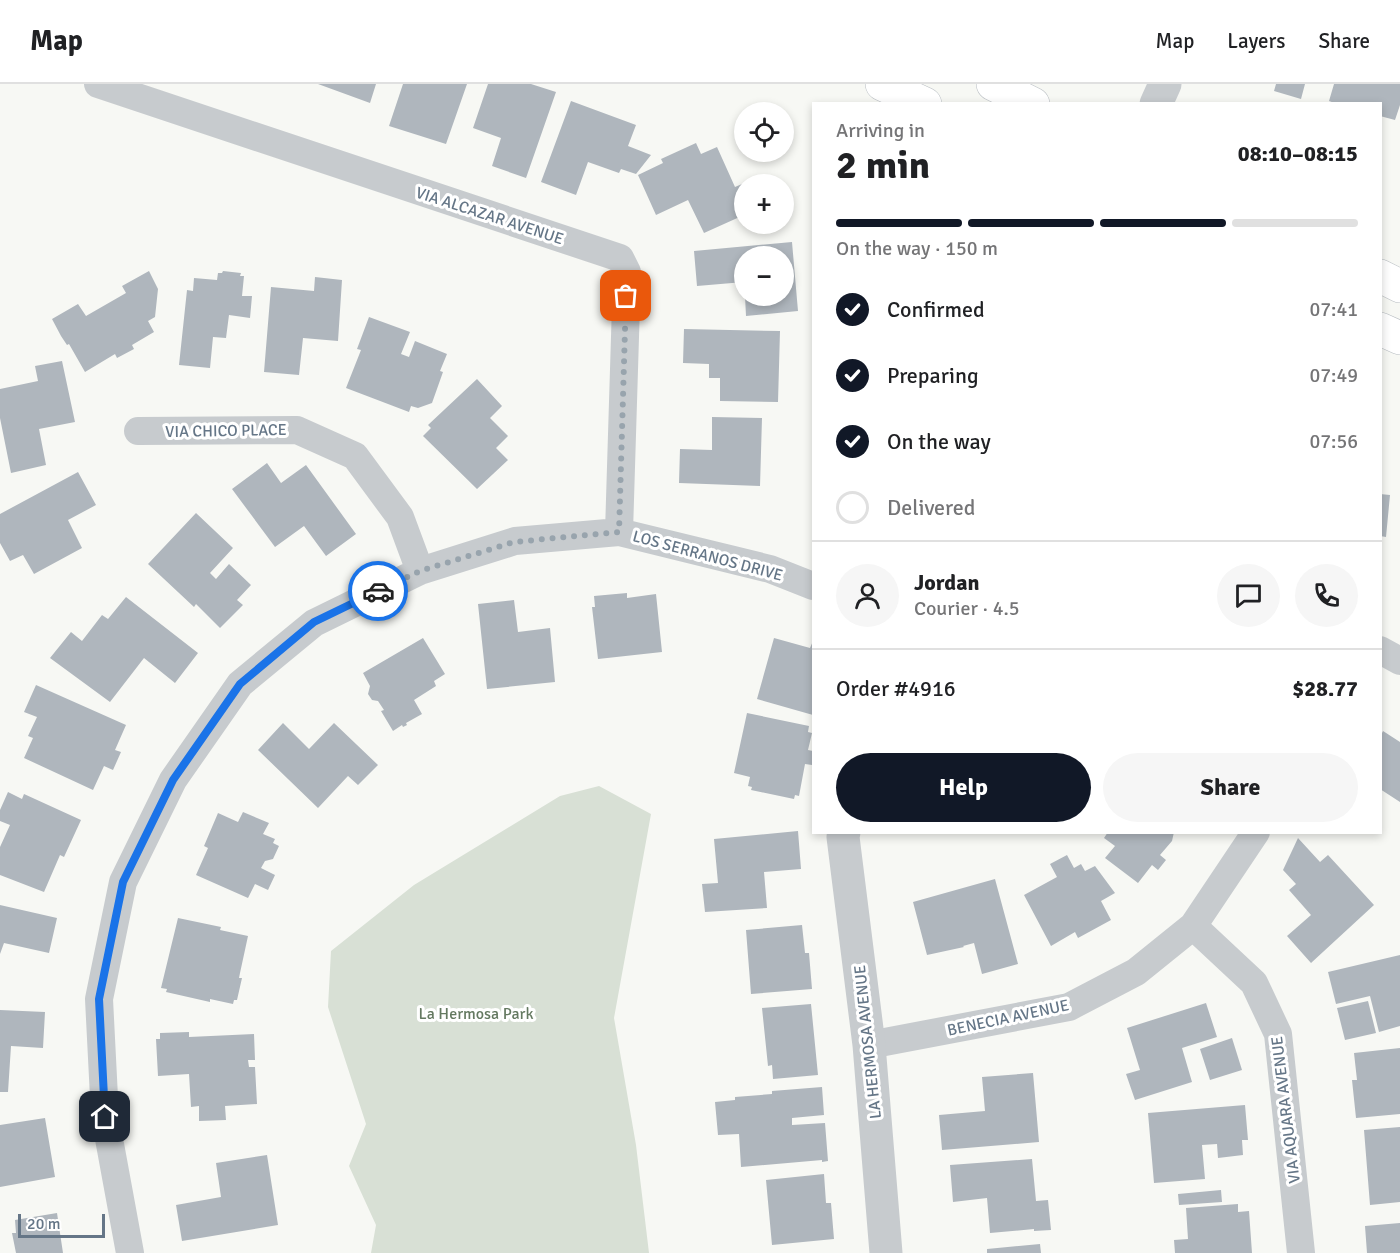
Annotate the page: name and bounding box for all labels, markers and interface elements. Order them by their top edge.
text: Map [30,24,83,58]
text: Map [1156,28,1194,54]
text: Layers [1227,28,1285,54]
text: Share [1318,28,1370,54]
map controls [734,102,794,306]
button: locate [734,102,794,162]
text: Arriving in [836,118,925,143]
text: 08:10–08:15 [1238,140,1358,167]
text: 2 min [836,141,930,189]
button: + [734,174,794,234]
street label: VIA ALCAZAR AVENUE [413,183,566,249]
text: On the way · 150 m [836,236,998,261]
button: − [734,246,794,306]
pin [600,270,651,321]
icon: bag [609,279,642,312]
icon: check [836,293,869,326]
text: Confirmed [887,296,985,323]
text: 07:41 [1309,297,1358,322]
icon: check [836,359,869,392]
text: Preparing [887,362,979,389]
text: 07:49 [1309,363,1358,388]
street label: VIA CHICO PLACE [165,420,287,442]
icon: check [836,425,869,458]
text: On the way [887,428,991,455]
text: 07:56 [1309,429,1358,454]
text: Delivered [887,494,975,521]
street label: LOS SERRANOS DRIVE [631,526,785,586]
courier [348,561,408,621]
button: person [836,564,899,627]
button: chat [1217,564,1280,627]
button: phone [1295,564,1358,627]
text: Jordan [914,569,980,596]
icon: car [362,575,395,608]
text: Courier · 4.5 [914,596,1020,621]
text: Order #4916 [836,675,956,702]
text: $28.77 [1292,675,1358,702]
button: Help [836,753,1091,822]
button: Share [1103,753,1358,822]
street label: LA HERMOSA AVENUE [850,964,886,1120]
street label: BENECIA AVENUE [945,995,1071,1041]
park label: La Hermosa Park [419,1004,533,1024]
street label: VIA AQUARA AVENUE [1267,1035,1305,1185]
pin [79,1091,130,1142]
icon: home [88,1100,121,1133]
scale bar [18,1211,105,1238]
text: 20 m [27,1214,61,1234]

